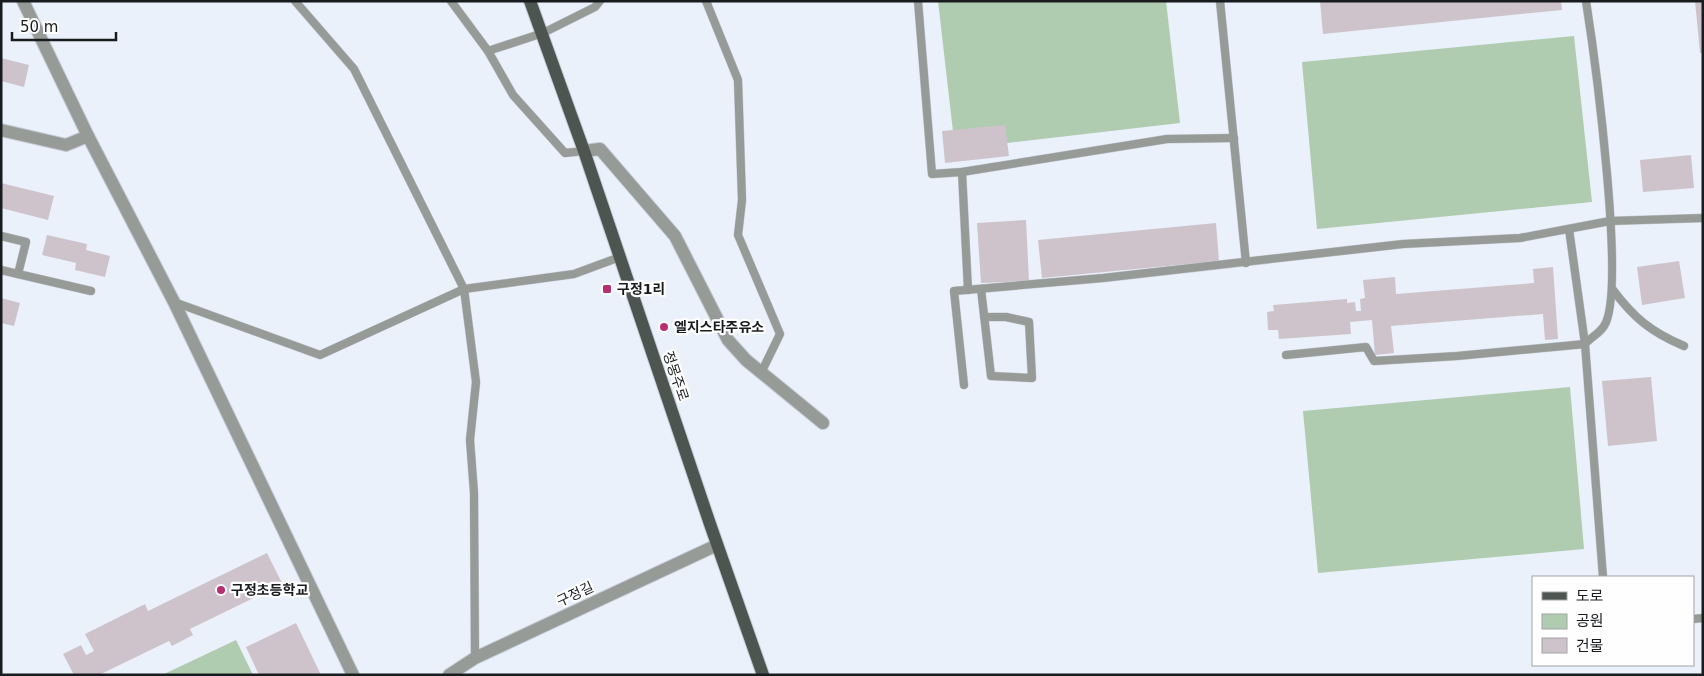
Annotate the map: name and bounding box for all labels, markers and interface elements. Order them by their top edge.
scale bar [12,10,116,42]
text: 50 m [20,18,58,36]
place label: 구정1리 [617,281,665,297]
marker: 구정1리 [601,283,613,295]
place label: 엘지스타주유소 [674,319,764,335]
marker: 엘지스타주유소 [658,321,670,333]
street label: 정몽주로 [660,349,692,403]
legend [1532,576,1694,666]
street label: 구정길 [554,579,596,609]
place label: 구정초등학교 [231,582,308,598]
marker: 구정초등학교 [215,584,227,596]
text: 도로 [1576,587,1604,605]
text: 공원 [1576,612,1604,630]
text: 건물 [1576,637,1604,655]

